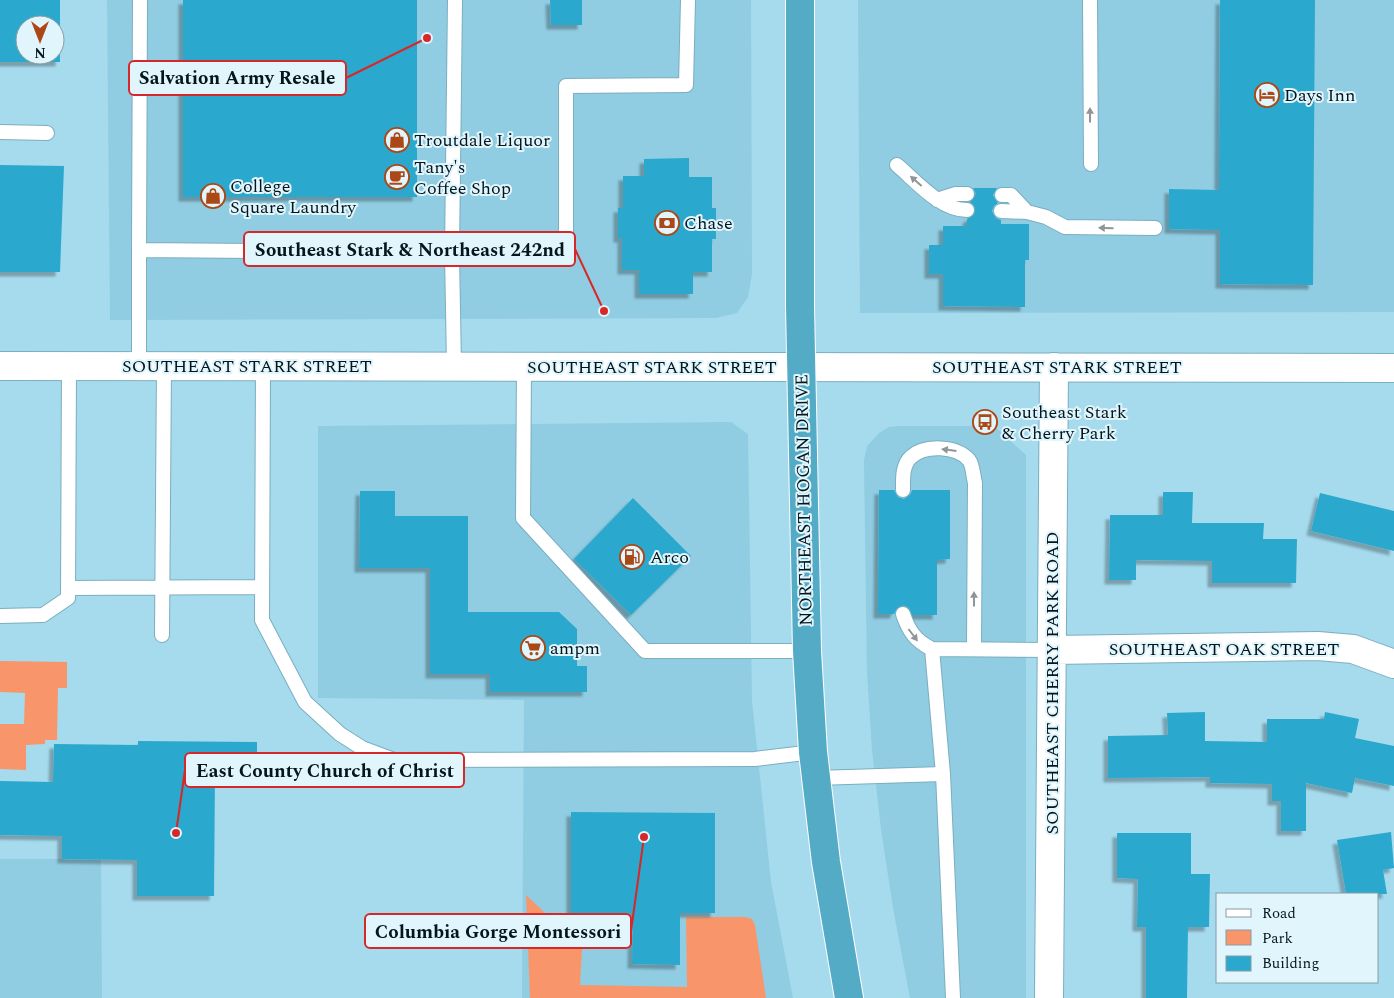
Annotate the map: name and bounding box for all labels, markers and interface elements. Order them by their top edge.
north arrow [15,15,65,65]
text: N [34,42,46,63]
callout: Salvation Army Resale [129,61,346,95]
text: Salvation Army Resale [139,64,335,93]
hotel icon: Days Inn [1254,82,1280,108]
place label: Days Inn [1284,82,1356,109]
one-way arrow [1086,107,1094,123]
shop icon: Troutdale Liquor [384,127,410,153]
place label: Troutdale Liquor [414,127,550,154]
place label: Tany's Coffee Shop [414,154,511,202]
cafe icon: Tany's Coffee Shop [384,164,410,190]
place label: College Square Laundry [230,173,357,221]
one-way arrow [911,175,923,187]
shop icon: College Square Laundry [200,183,226,209]
bank icon: Chase [654,210,680,236]
place label: Chase [684,210,733,237]
one-way arrow [1098,224,1114,232]
callout: Southeast Stark & Northeast 242nd [244,232,575,266]
text: Southeast Stark & Northeast 242nd [255,236,565,265]
street label: SOUTHEAST STARK STREET [122,353,372,380]
street label: SOUTHEAST STARK STREET [527,354,777,381]
street label: SOUTHEAST STARK STREET [932,354,1182,381]
street label: NORTHEAST HOGAN DRIVE [788,374,820,626]
place label: Southeast Stark & Cherry Park [1002,399,1127,447]
bus stop icon: Southeast Stark & Cherry Park [972,409,998,435]
one-way arrow [941,446,957,454]
street label: SOUTHEAST CHERRY PARK ROAD [1039,532,1066,834]
fuel station icon: Arco [619,544,645,570]
place label: Arco [650,544,689,571]
one-way arrow [970,591,978,607]
one-way arrow [908,628,919,641]
supermarket icon: ampm [520,635,546,661]
place label: ampm [550,635,600,662]
street label: SOUTHEAST OAK STREET [1109,636,1339,663]
callout: East County Church of Christ [185,753,464,787]
text: East County Church of Christ [196,757,454,786]
legend [1216,893,1379,983]
text: Road [1262,902,1296,925]
callout: Columbia Gorge Montessori [365,914,631,948]
text: Columbia Gorge Montessori [375,918,621,947]
text: Park [1262,927,1293,950]
text: Building [1262,952,1319,975]

